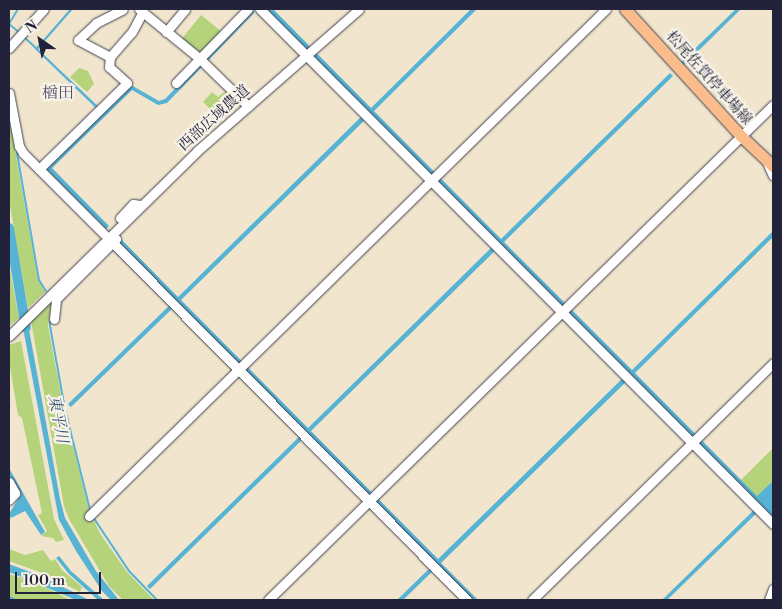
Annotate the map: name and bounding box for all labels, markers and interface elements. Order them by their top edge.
north arrow [15,15,65,65]
text: N [22,17,41,38]
street label: 松尾佐賀停車場線 [662,27,756,129]
street label: 西部広域農道 [175,81,253,155]
district label: 楢田 [42,83,74,103]
water label: 東平川 [44,394,72,444]
scale bar [18,562,104,594]
text: 100 m [23,571,65,590]

